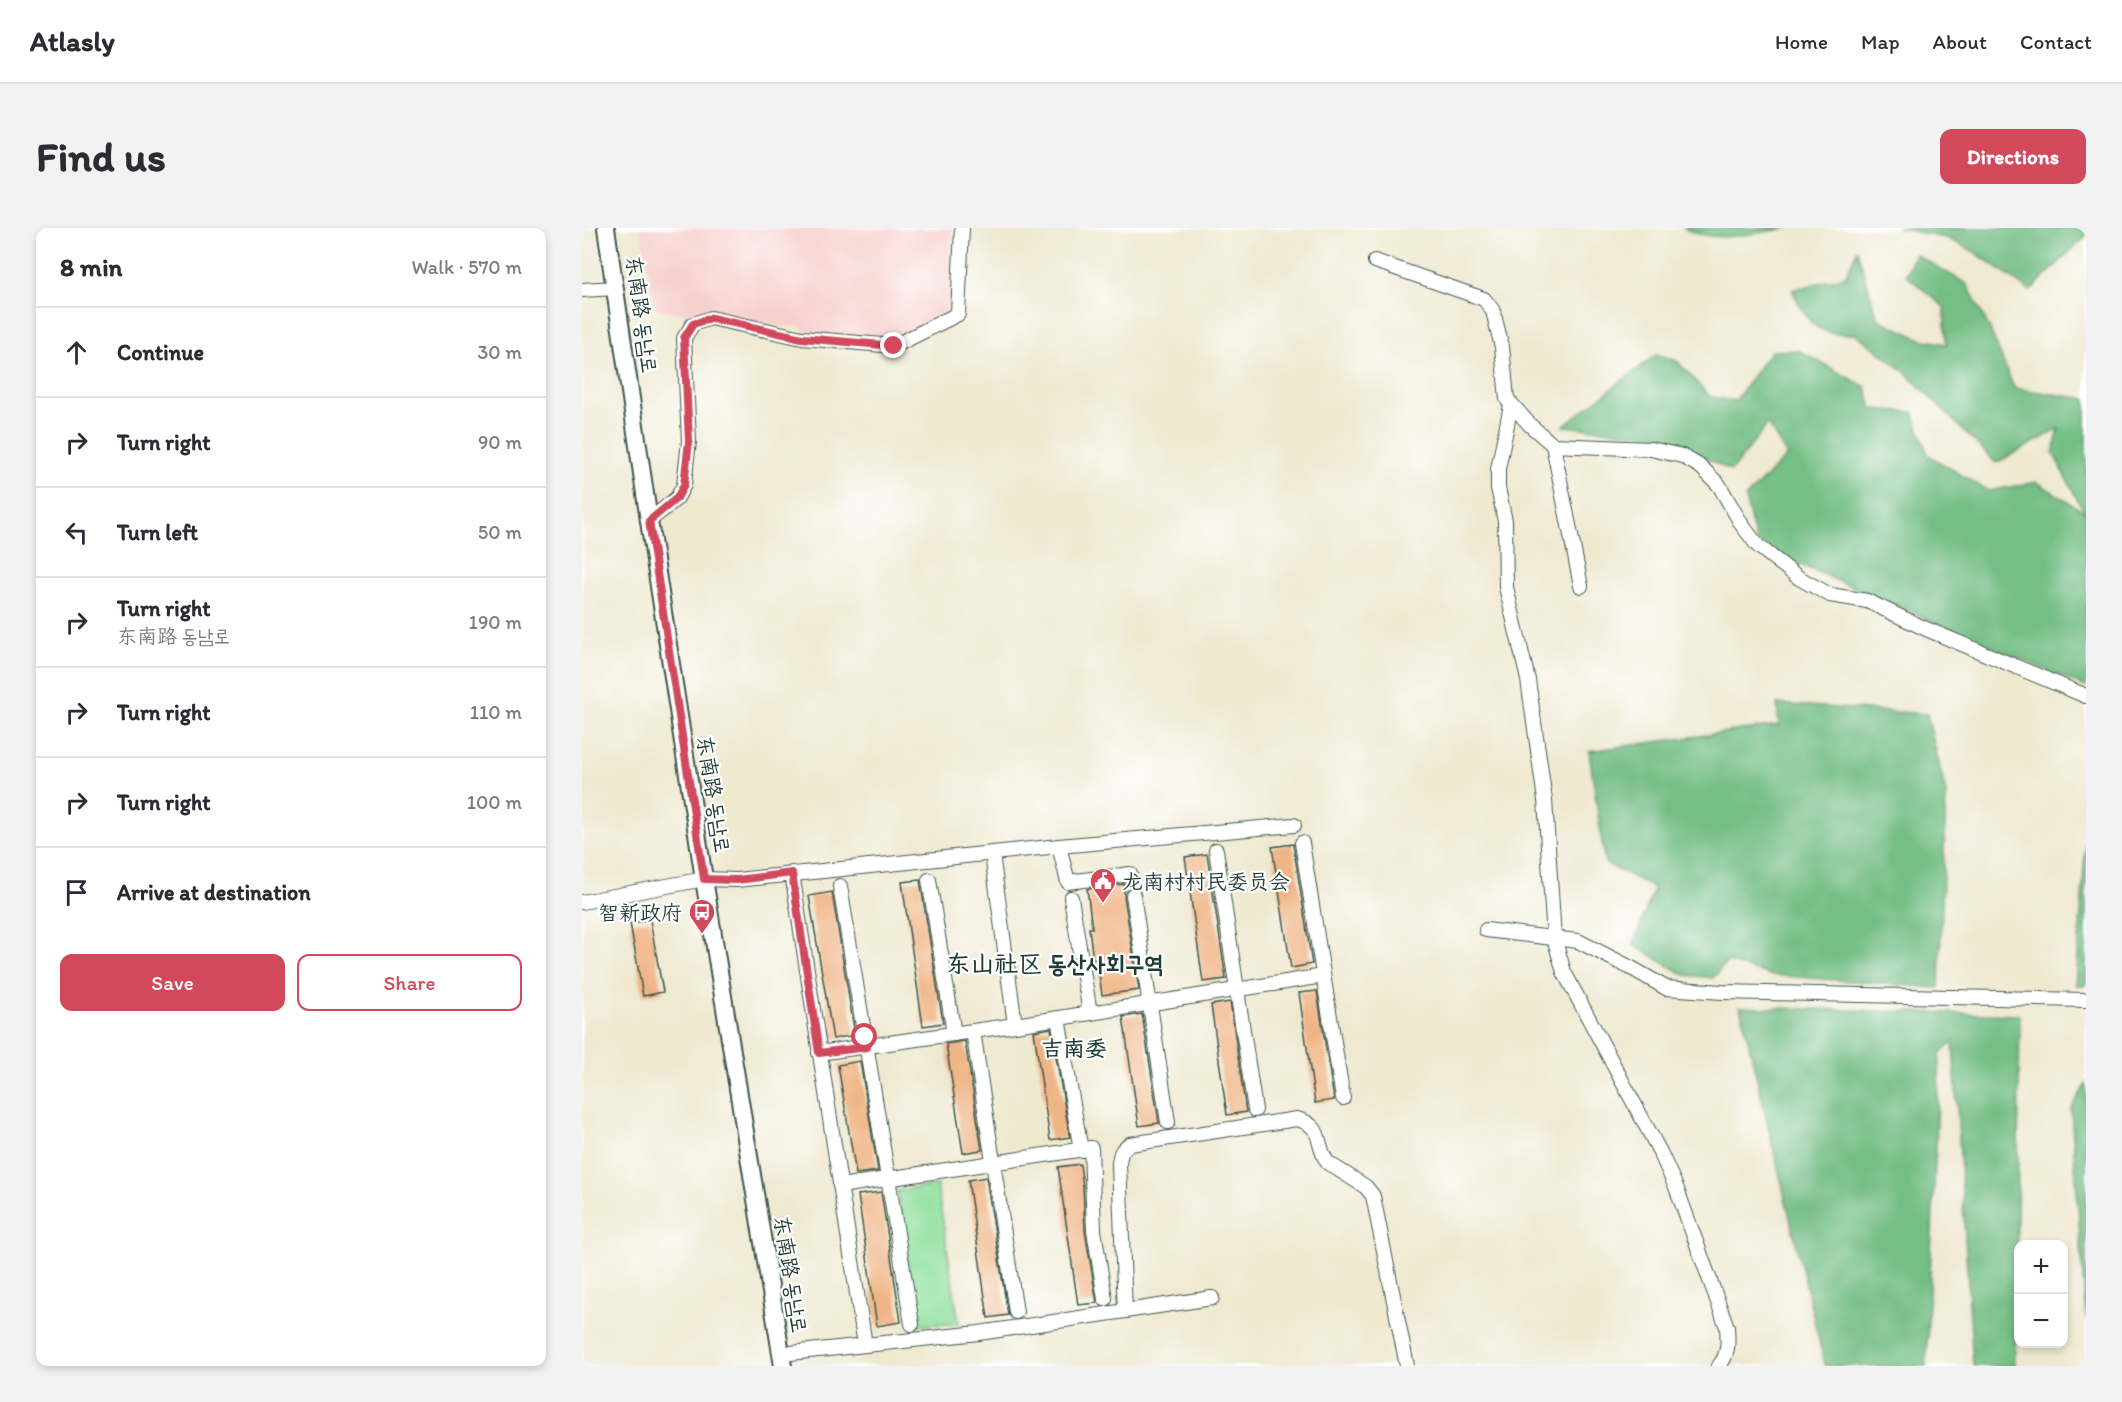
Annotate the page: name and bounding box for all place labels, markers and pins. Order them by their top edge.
public building icon: 龙南村村民委员会 [1088,866,1118,904]
place label: 龙南村村民委员会 [1122,869,1290,894]
bus stop icon: 智新政府 [687,897,717,935]
place label: 智新政府 [598,900,682,925]

